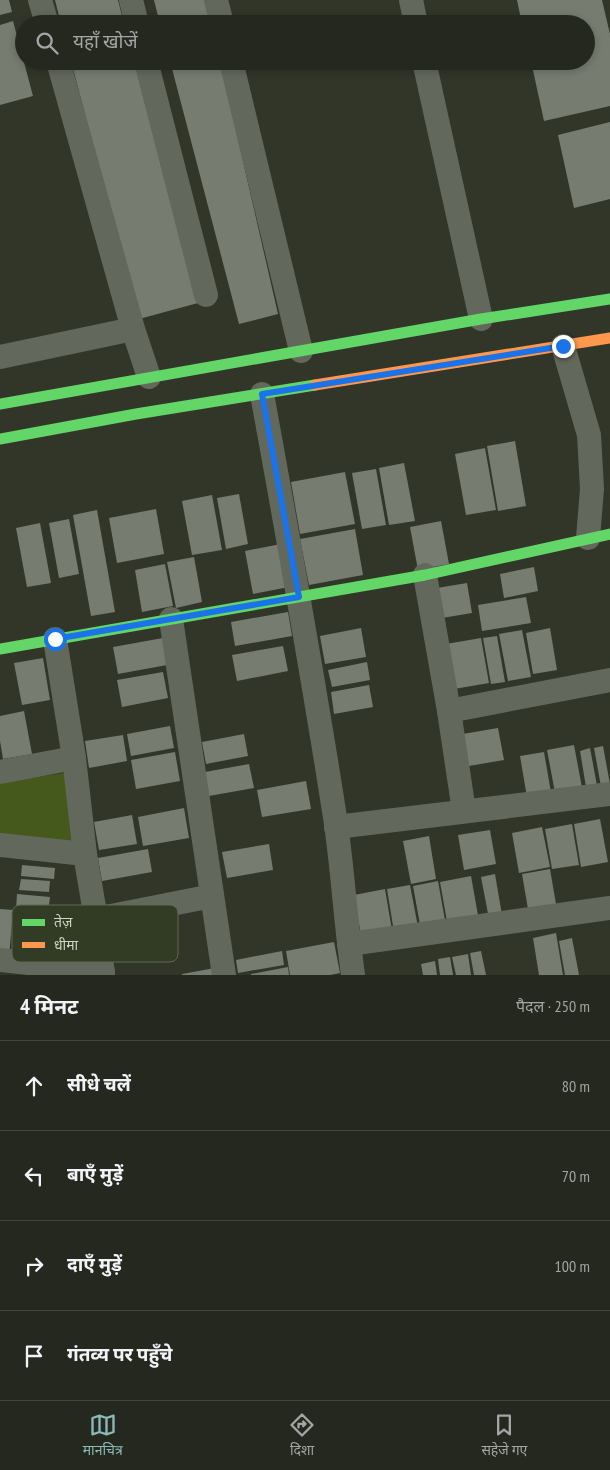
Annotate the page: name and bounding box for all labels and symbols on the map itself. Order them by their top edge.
route end [552,335,575,358]
route start [44,628,67,651]
legend [12,905,178,962]
text: तेज़ [54,913,73,931]
text: धीमा [54,936,79,954]

